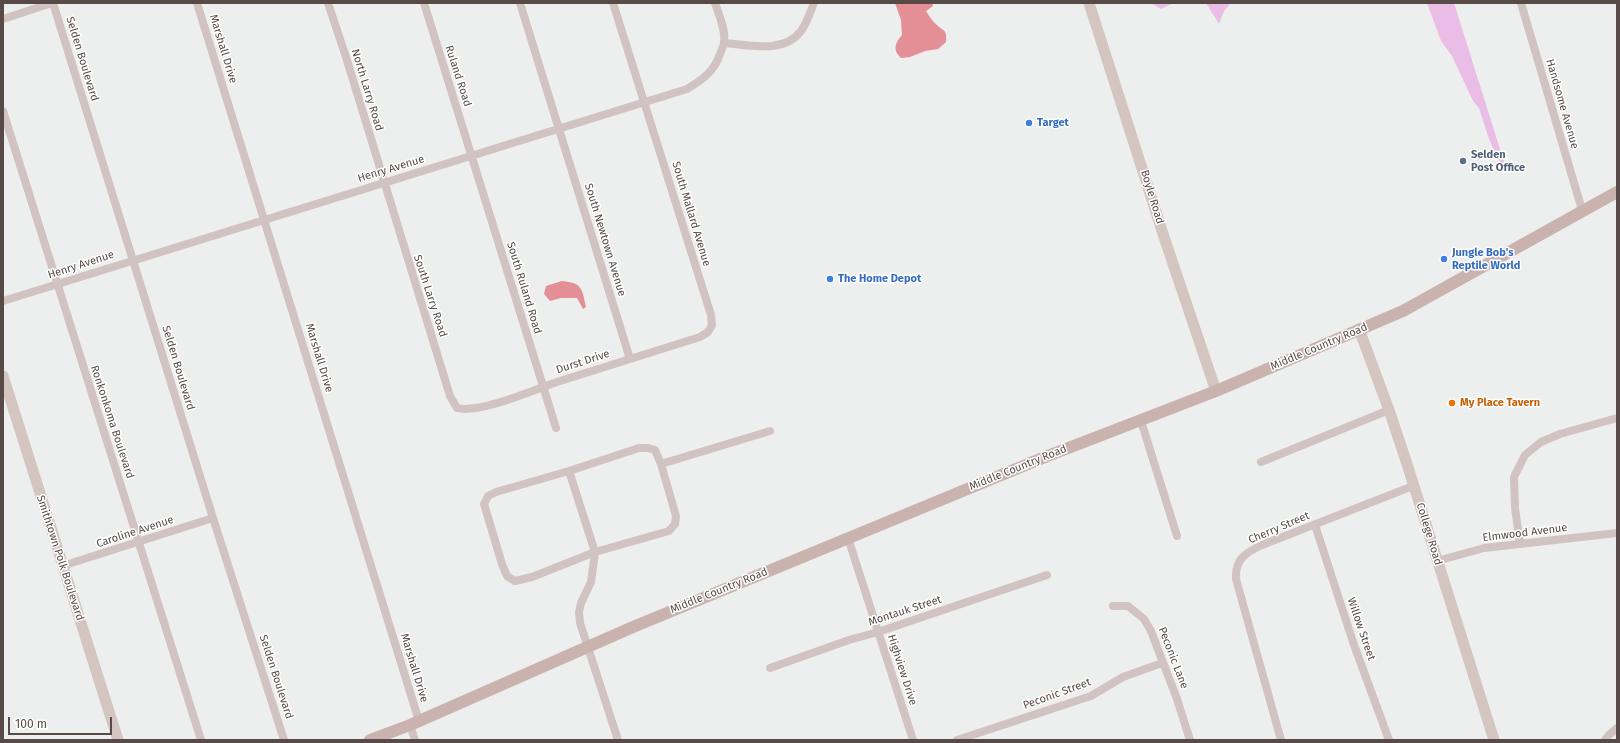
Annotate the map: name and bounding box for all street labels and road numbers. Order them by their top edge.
street label: Marshall Drive [206,13,240,85]
street label: Selden Boulevard [63,15,101,103]
street label: Ruland Road [442,44,474,108]
street label: North Larry Road [348,47,386,133]
street label: Handsome Avenue [1543,58,1581,150]
street label: Henry Avenue [356,153,426,185]
street label: South Mallard Avenue [669,160,713,268]
street label: Boyle Road [1138,168,1166,226]
street label: South Newtown Avenue [582,182,628,298]
street label: South Ruland Road [504,240,544,336]
street label: Henry Avenue [46,248,116,282]
street label: South Larry Road [410,253,450,339]
street label: Middle Country Road [1269,321,1369,373]
street label: Marshall Drive [302,322,336,394]
street label: Selden Boulevard [159,324,197,412]
street label: Durst Drive [555,347,611,377]
street label: Ronkonkoma Boulevard [87,364,137,480]
street label: Middle Country Road [967,442,1069,494]
street label: Smithtown Polk Boulevard [33,494,87,622]
street label: College Road [1413,501,1445,567]
street label: Cherry Street [1246,509,1312,547]
street label: Caroline Avenue [95,513,175,551]
street label: Elmwood Avenue [1482,521,1568,545]
street label: Middle Country Road [668,565,770,617]
street label: Montauk Street [867,593,943,629]
street label: Willow Street [1344,596,1378,662]
street label: Peconic Lane [1155,625,1191,691]
street label: Marshall Drive [397,632,431,704]
street label: Selden Boulevard [256,633,296,721]
street label: Highview Drive [884,633,920,707]
street label: Peconic Street [1021,676,1093,712]

